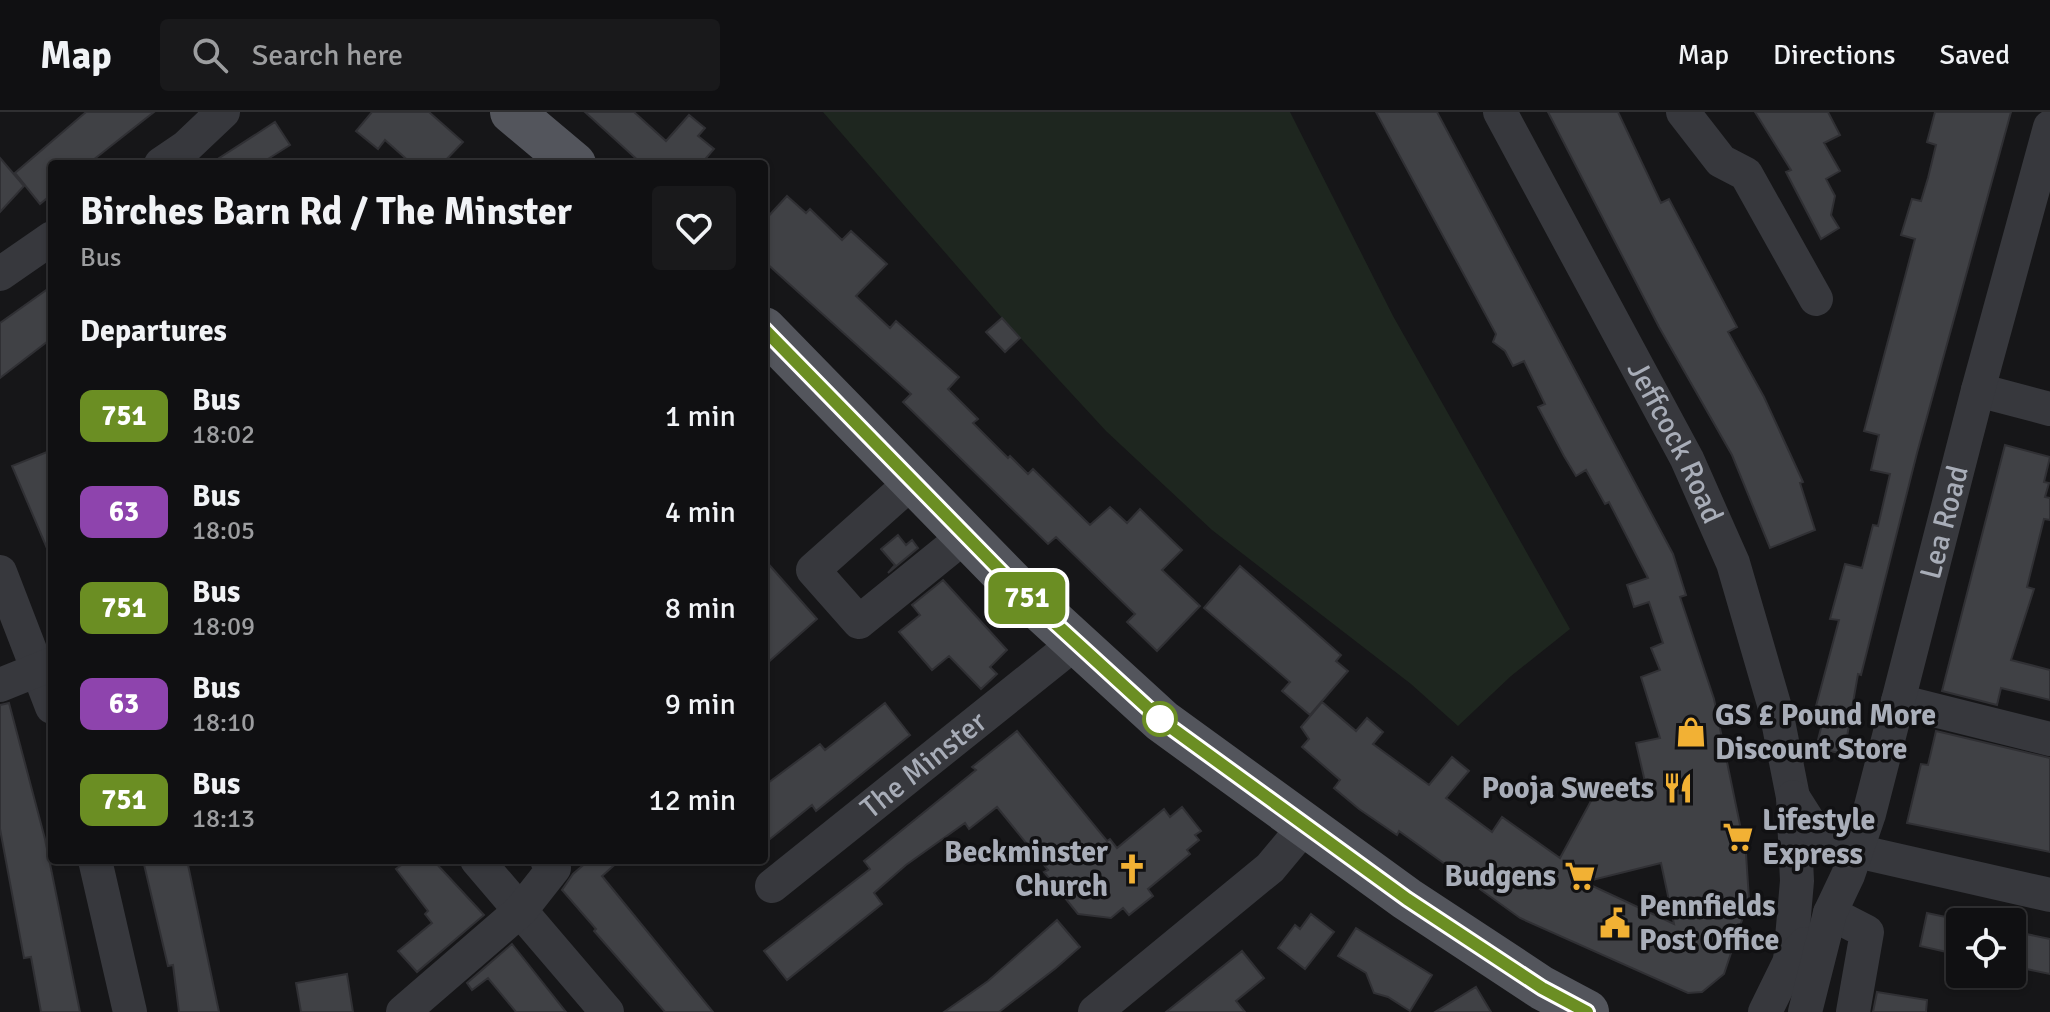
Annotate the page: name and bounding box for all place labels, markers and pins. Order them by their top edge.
place label: GS £ Pound More Discount Store [1715,697,1936,768]
unlabelled marker [1143,702,1177,736]
shop icon: GS £ Pound More Discount Store [1674,715,1708,749]
place label: Pooja Sweets [1481,770,1654,807]
restaurant icon: Pooja Sweets [1661,771,1695,805]
place label: Lifestyle Express [1762,802,1875,873]
supermarket icon: Lifestyle Express [1721,820,1755,854]
place label: Beckminster Church [944,834,1108,905]
church icon: Beckminster Church [1115,852,1149,886]
place label: Budgens [1444,858,1556,895]
supermarket icon: Budgens [1563,859,1597,893]
place label: Pennfields Post Office [1639,888,1779,959]
public building icon: Pennfields Post Office [1598,906,1632,940]

